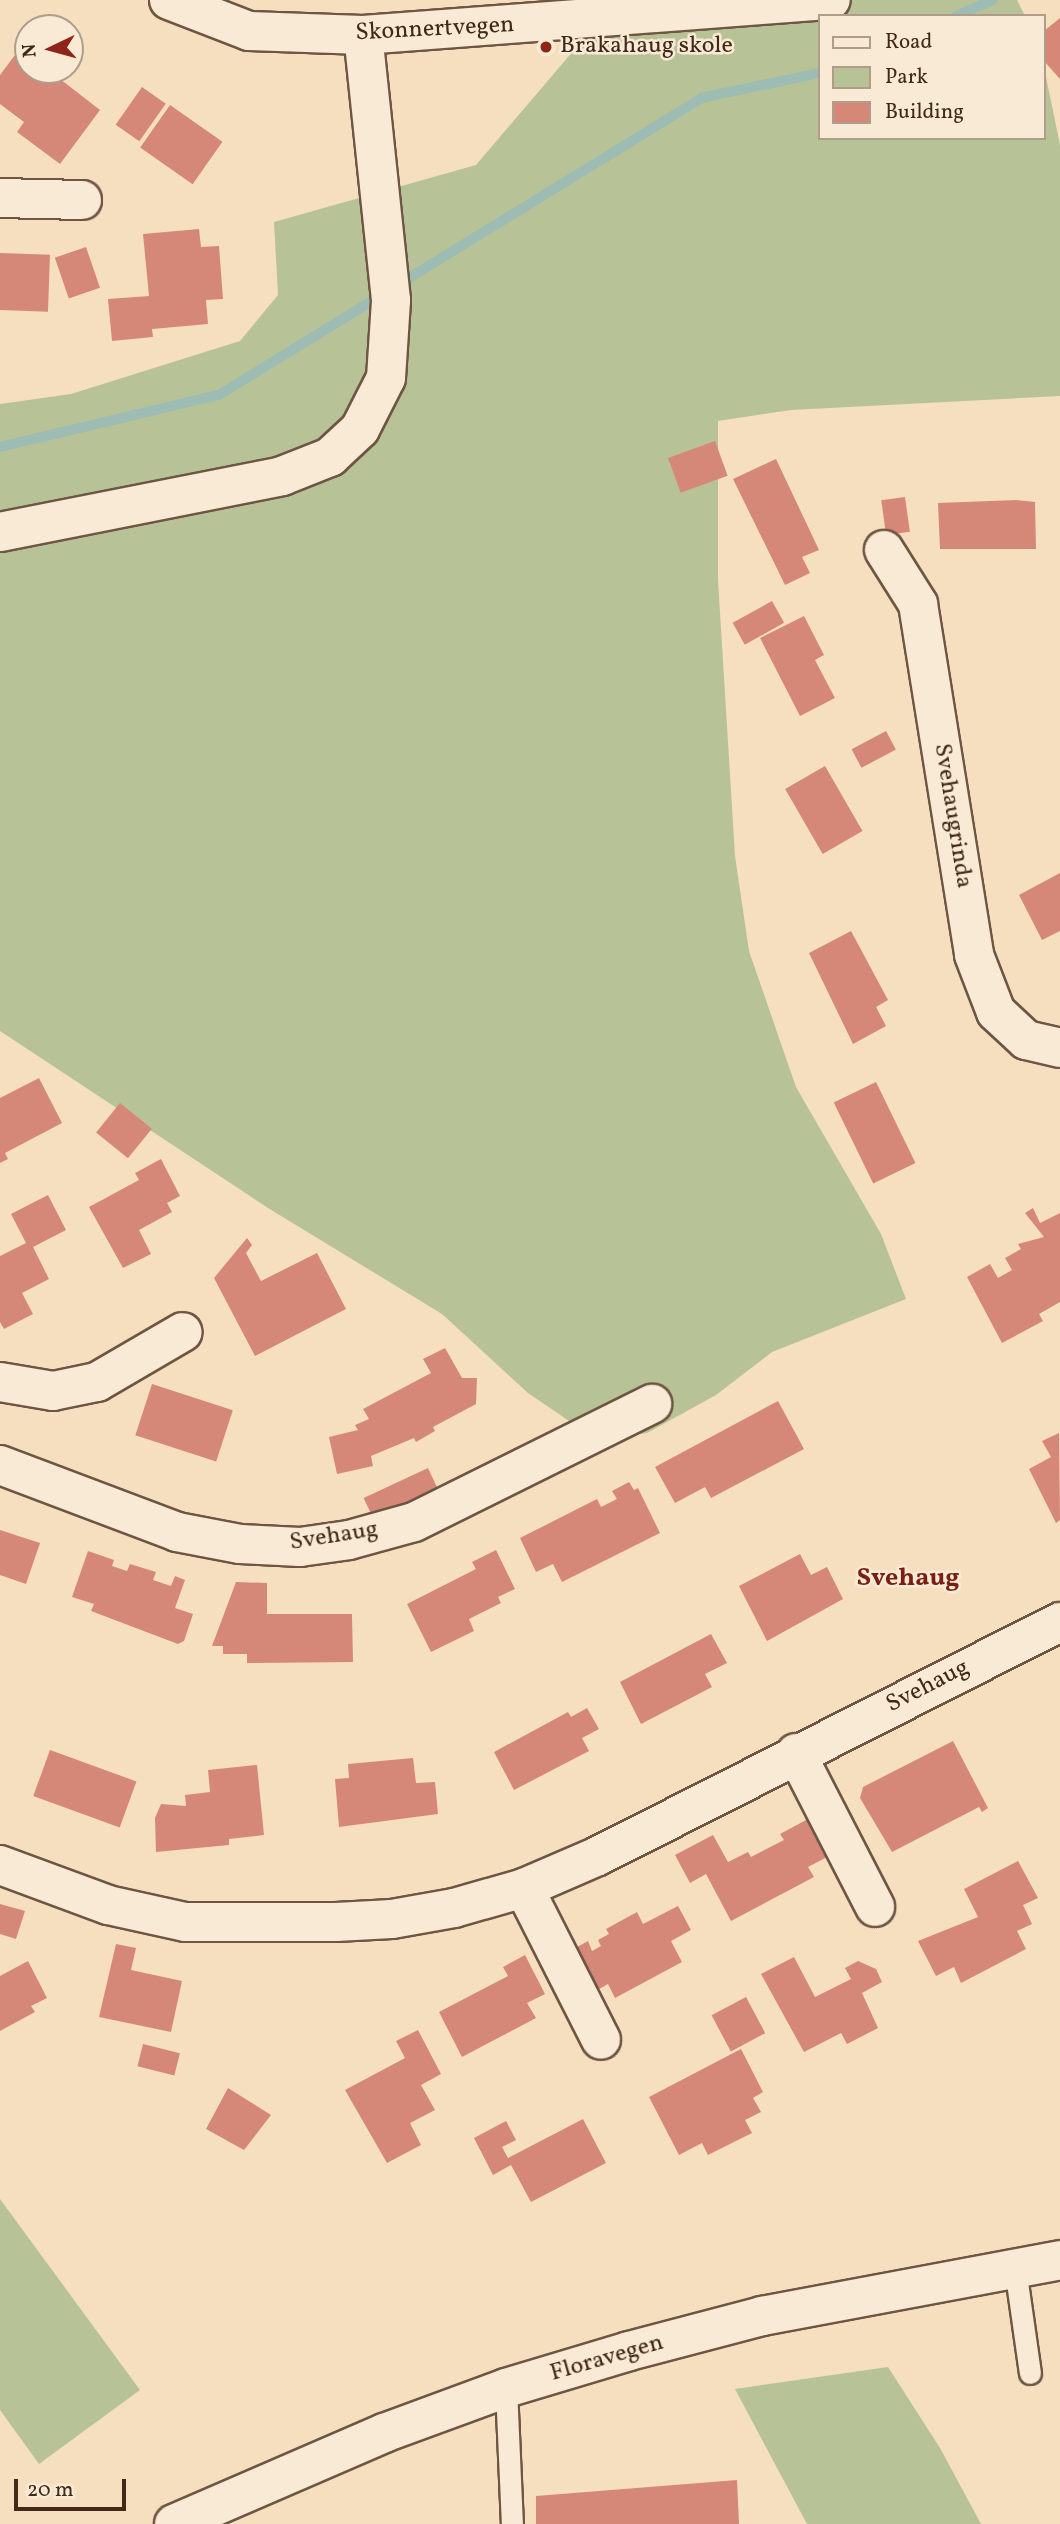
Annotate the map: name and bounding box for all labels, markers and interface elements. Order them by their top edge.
street label: Skonnertvegen [355,11,515,49]
north arrow [14,14,84,84]
legend [818,14,1046,140]
text: Road [885,28,932,57]
place label: Brakahaug skole [560,33,733,61]
marker: Brakahaug skole [538,39,554,55]
text: N [17,43,44,59]
text: Park [885,63,928,92]
text: Building [885,98,964,127]
street label: Svehaugrinda [926,742,978,890]
street label: Svehaug [288,1516,380,1558]
district label: Svehaug [856,1563,960,1595]
street label: Svehaug [882,1654,974,1720]
street label: Floravegen [547,2329,667,2389]
scale bar [18,2464,130,2508]
text: 20 m [27,2476,73,2505]

